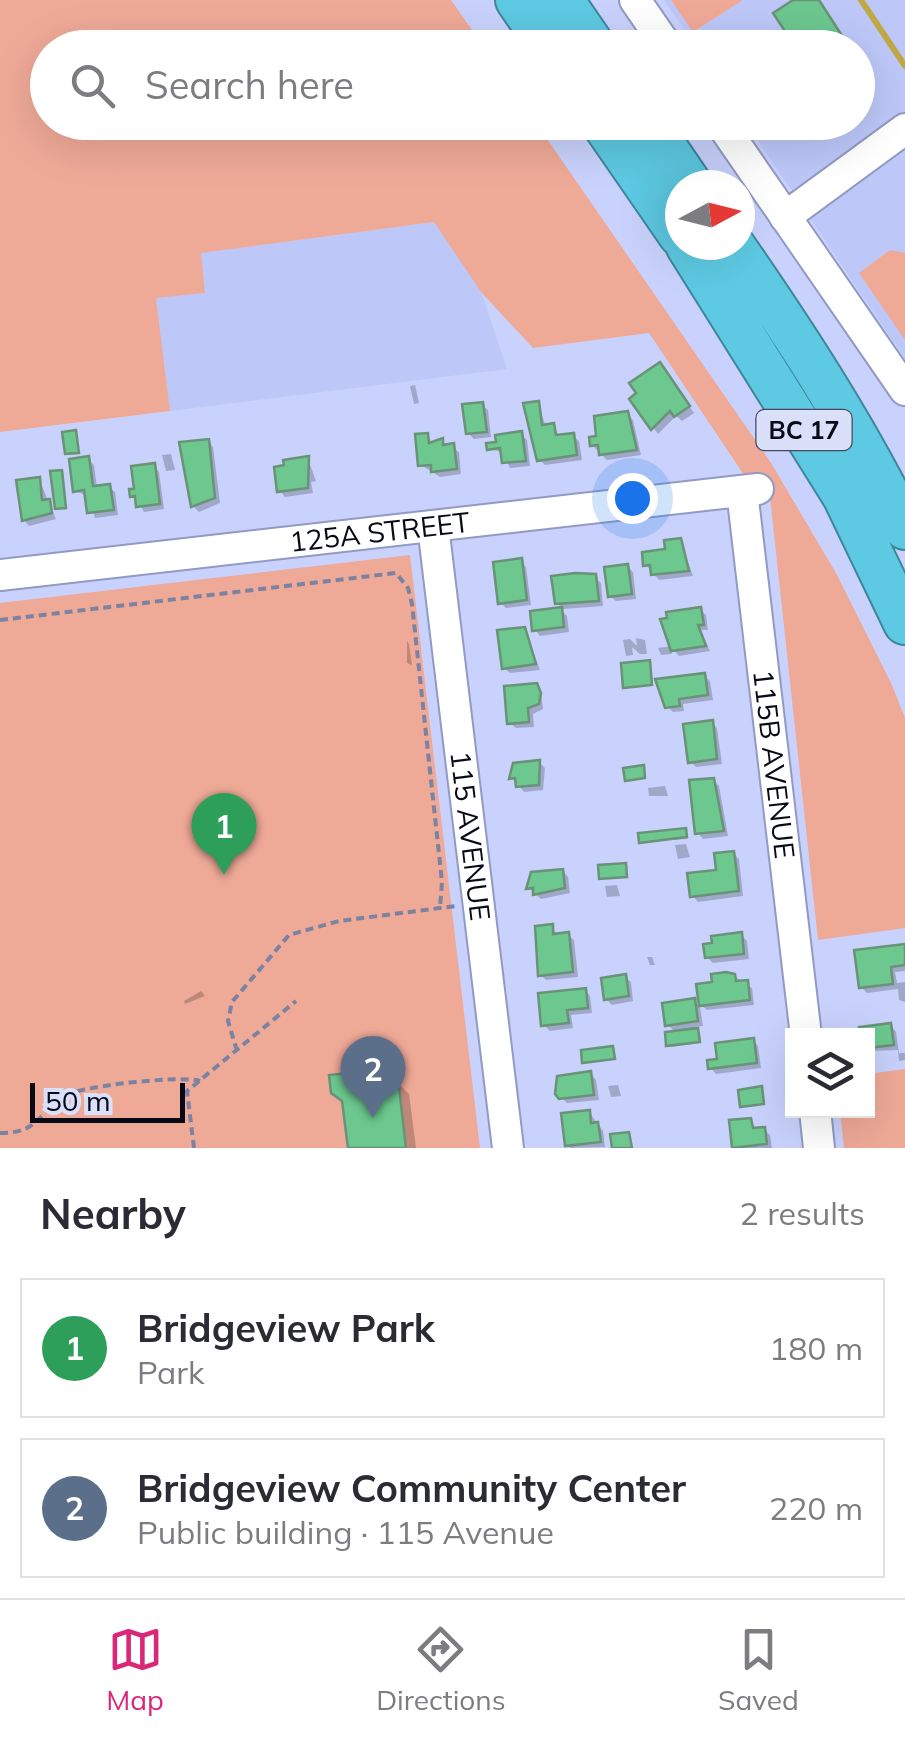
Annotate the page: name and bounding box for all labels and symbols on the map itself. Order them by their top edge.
north arrow [665,170,755,260]
road number: BC 17 [756,410,852,450]
your location [607,473,658,524]
street label: 125A STREET [288,504,472,559]
street label: 115B AVENUE [746,668,803,860]
street label: 115 AVENUE [443,749,498,923]
pin: 1 [192,792,256,875]
pin: 2 [340,1036,406,1118]
scale bar [30,1078,185,1122]

